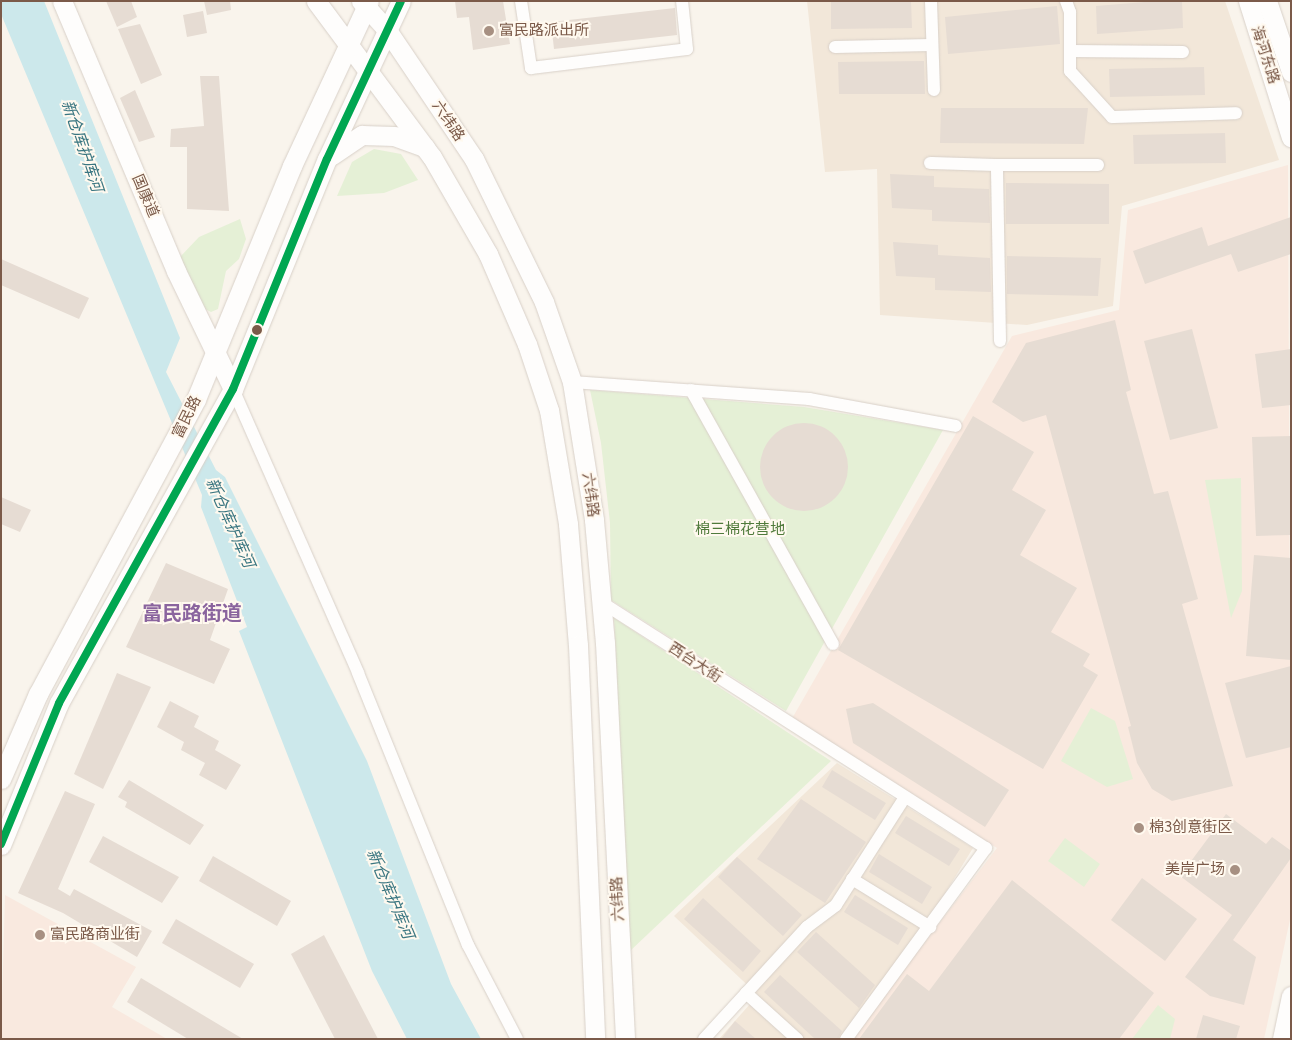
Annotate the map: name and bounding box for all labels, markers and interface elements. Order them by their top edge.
place label: 富民路派出所 [499,22,589,40]
street label: 海河东路 [1247,24,1283,86]
marker: 富民路派出所 [483,25,495,37]
water label: 新仓库护库河 [57,97,107,195]
street label: 六纬路 [428,97,468,145]
street label: 国康道 [128,172,162,220]
unlabelled marker [252,325,262,335]
street label: 富民路 [169,393,205,441]
street label: 六纬路 [578,471,602,519]
water label: 新仓库护库河 [202,475,258,571]
park label: 棉三棉花营地 [695,521,785,539]
district label: 富民路街道 [142,601,242,625]
street label: 西台大街 [665,639,725,687]
place label: 棉3创意街区 [1149,819,1232,837]
marker: 棉3创意街区 [1133,822,1145,834]
water label: 新仓库护库河 [362,846,418,942]
place label: 美岸广场 [1165,861,1225,879]
marker: 美岸广场 [1229,864,1241,876]
street label: 六纬路 [608,876,628,922]
place label: 富民路商业街 [50,926,140,944]
marker: 富民路商业街 [34,929,46,941]

